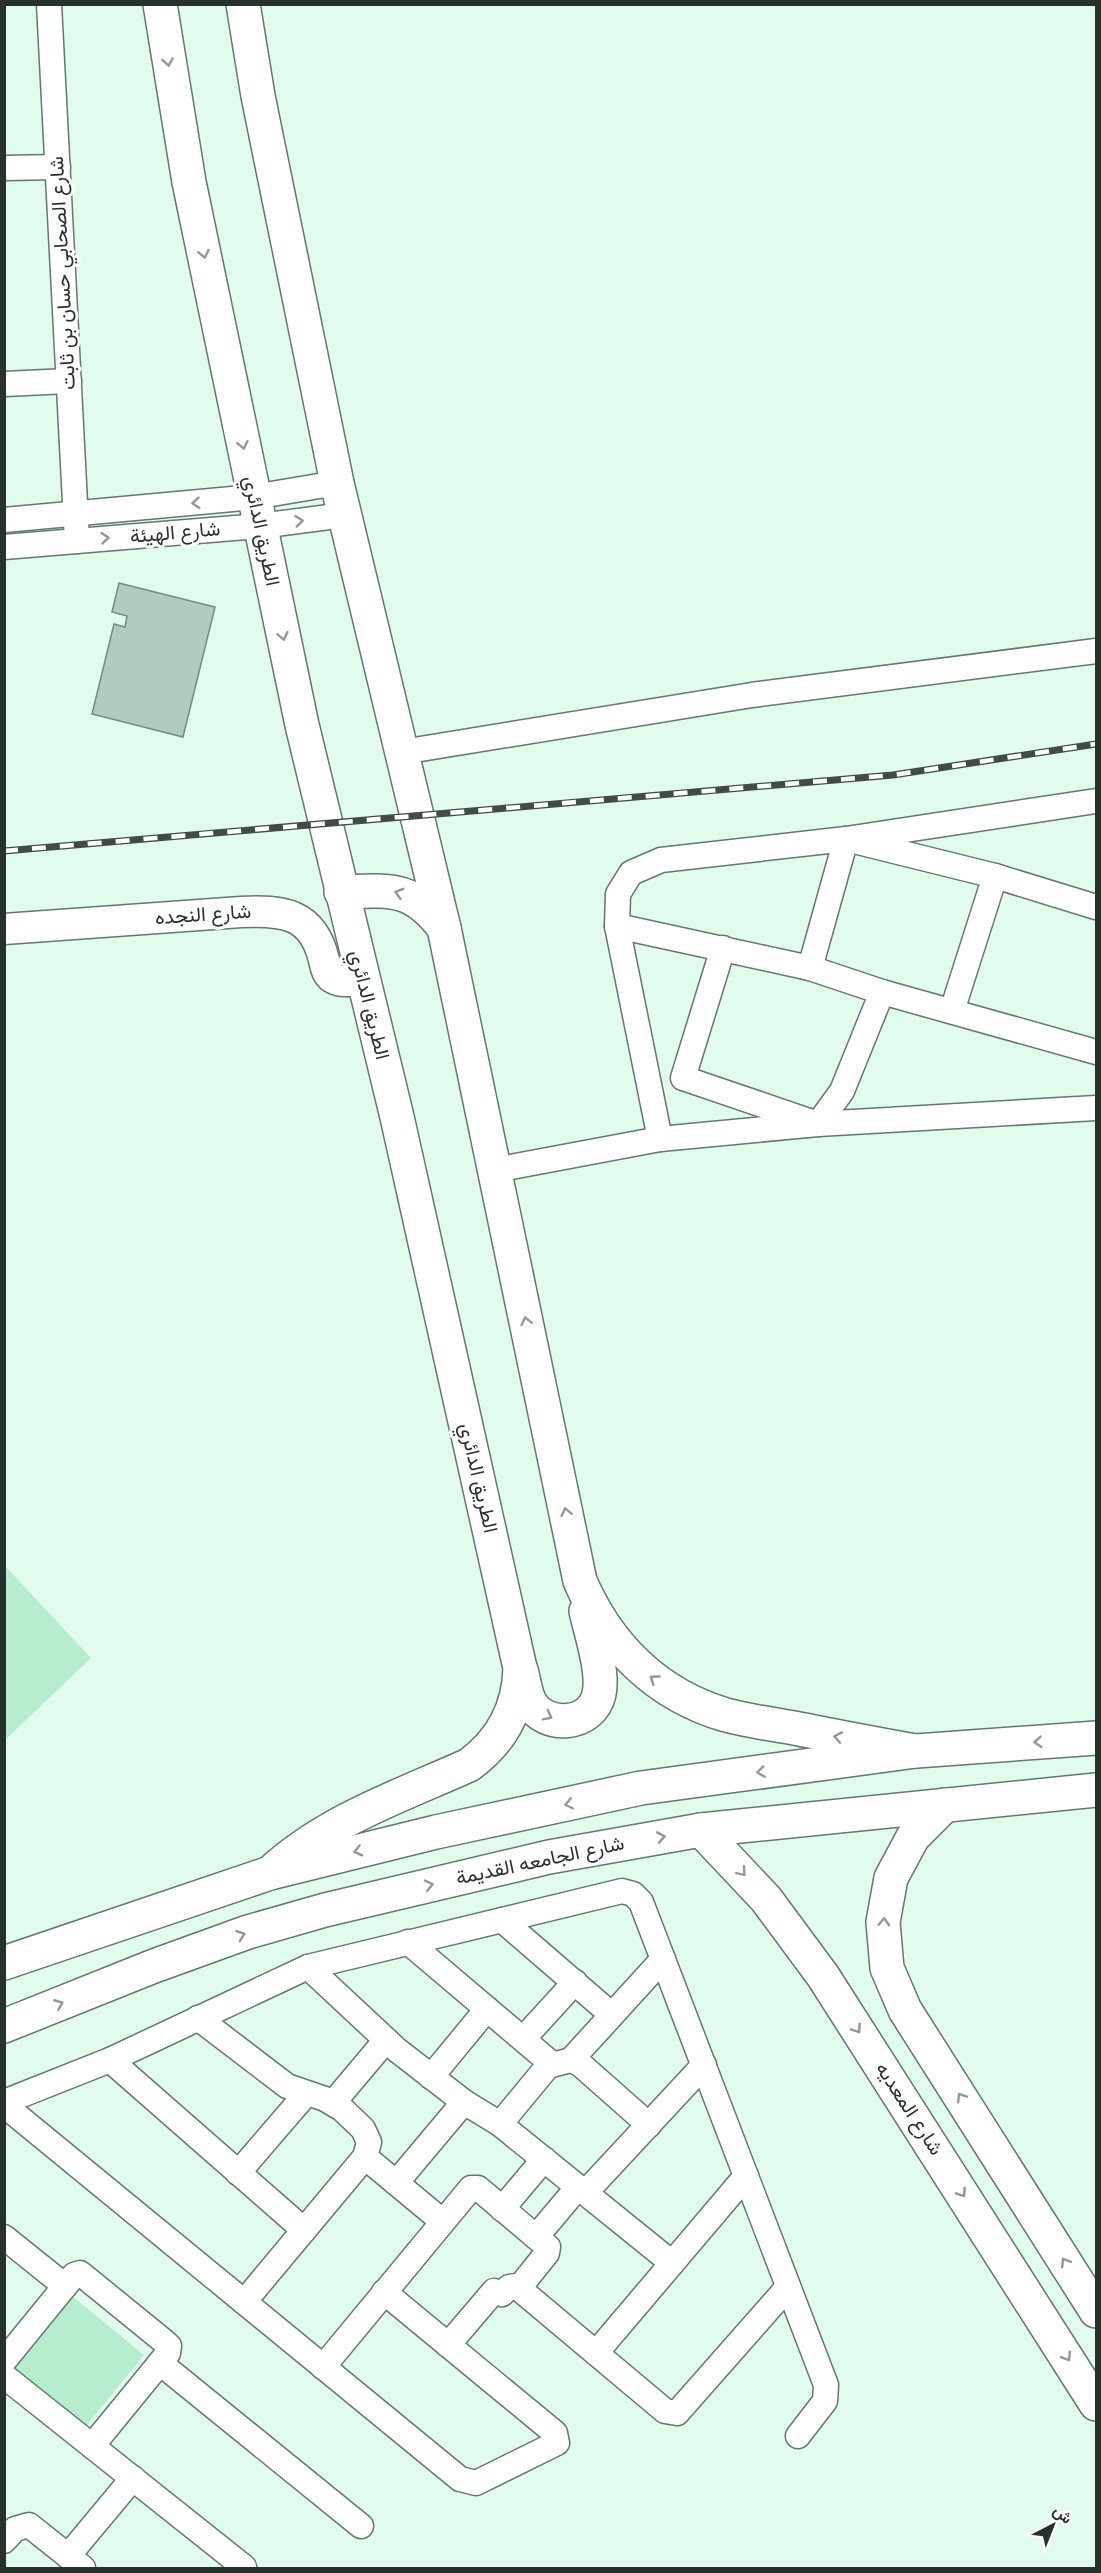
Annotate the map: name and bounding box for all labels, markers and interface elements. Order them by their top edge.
one-way arrow [161,57,174,67]
street label: شارع الصحابي حسان بن ثابت [45,155,85,390]
one-way arrow [197,249,210,259]
one-way arrow [236,440,249,450]
street label: الطريق الدائري [234,474,284,589]
one-way arrow [191,496,200,509]
one-way arrow [294,515,303,528]
street label: شارع الهيئة [129,517,221,550]
one-way arrow [100,532,109,545]
one-way arrow [276,631,289,641]
one-way arrow [394,888,404,901]
street label: شارع النجده [154,900,252,931]
street label: الطريق الدائري [340,948,394,1063]
one-way arrow [520,1317,533,1327]
street label: الطريق الدائري [450,1421,502,1536]
one-way arrow [560,1507,573,1517]
one-way arrow [649,1676,660,1687]
one-way arrow [542,1709,552,1720]
one-way arrow [833,1731,842,1743]
one-way arrow [1034,1735,1043,1748]
one-way arrow [756,1765,765,1778]
one-way arrow [564,1796,574,1809]
street label: شارع الجامعه القديمة [454,1831,627,1892]
one-way arrow [656,1831,666,1844]
one-way arrow [353,1844,363,1857]
one-way arrow [734,1865,745,1876]
one-way arrow [424,1879,434,1892]
one-way arrow [878,1918,891,1927]
one-way arrow [235,1929,246,1942]
one-way arrow [53,1999,64,2011]
one-way arrow [849,2023,861,2033]
street label: شارع المعديه [869,2058,948,2161]
one-way arrow [957,2093,968,2104]
one-way arrow [955,2186,966,2197]
one-way arrow [1061,2258,1073,2268]
one-way arrow [1059,2351,1071,2361]
north arrow [1023,2495,1083,2555]
text: ش [1049,2501,1076,2528]

